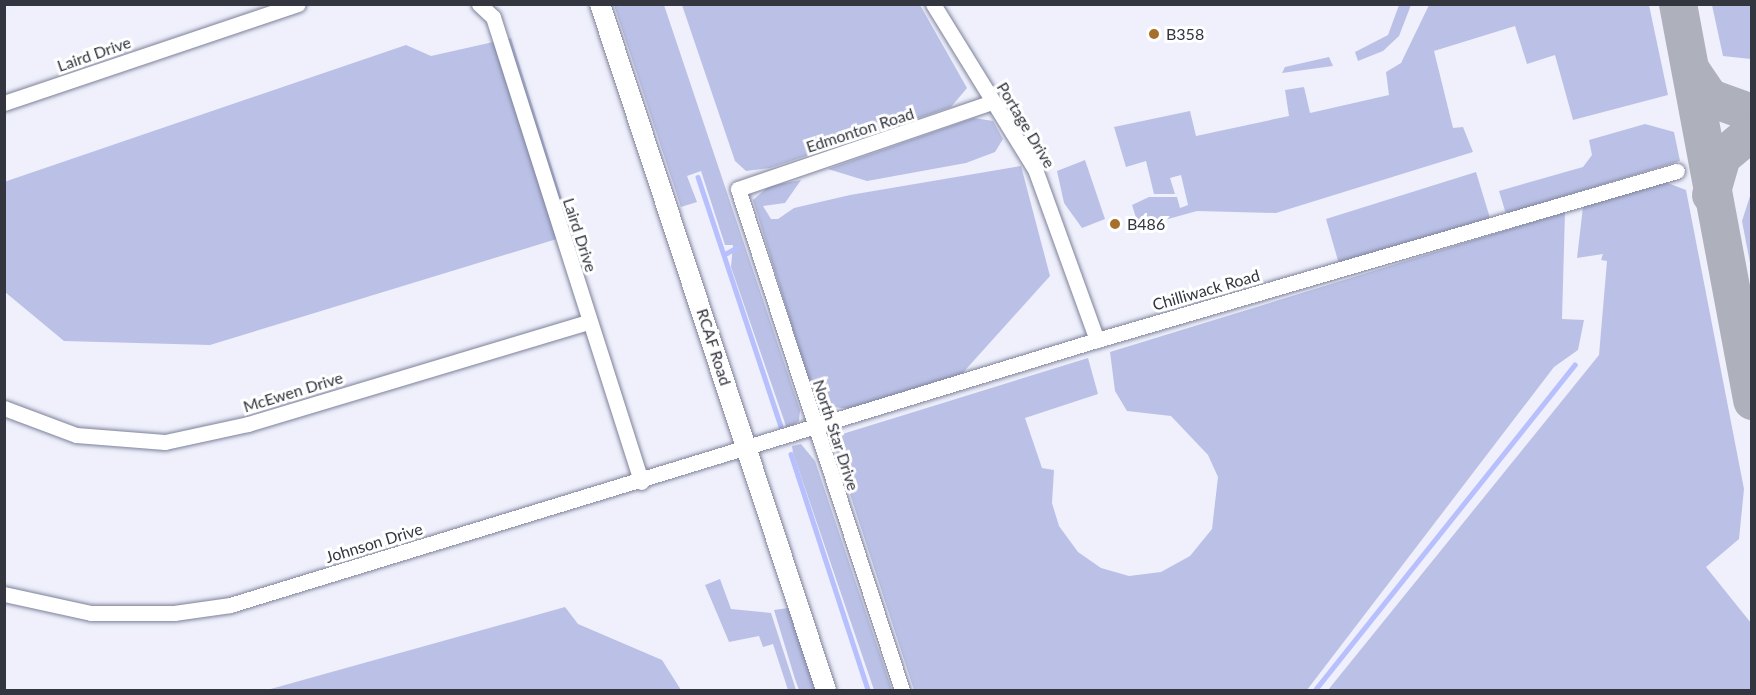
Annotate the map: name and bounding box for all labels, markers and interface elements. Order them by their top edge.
place label: B358 [1166,24,1204,44]
marker: B358 [1147,27,1161,41]
street label: Laird Drive [55,32,133,76]
street label: Portage Drive [993,79,1059,171]
street label: Edmonton Road [804,104,916,156]
street label: Laird Drive [559,196,601,274]
place label: B486 [1127,214,1165,234]
marker: B486 [1108,217,1122,231]
street label: Chilliwack Road [1150,266,1262,314]
street label: RCAF Road [692,306,736,388]
street label: McEwen Drive [241,368,345,416]
street label: North Star Drive [809,377,863,493]
street label: Johnson Drive [323,519,425,567]

